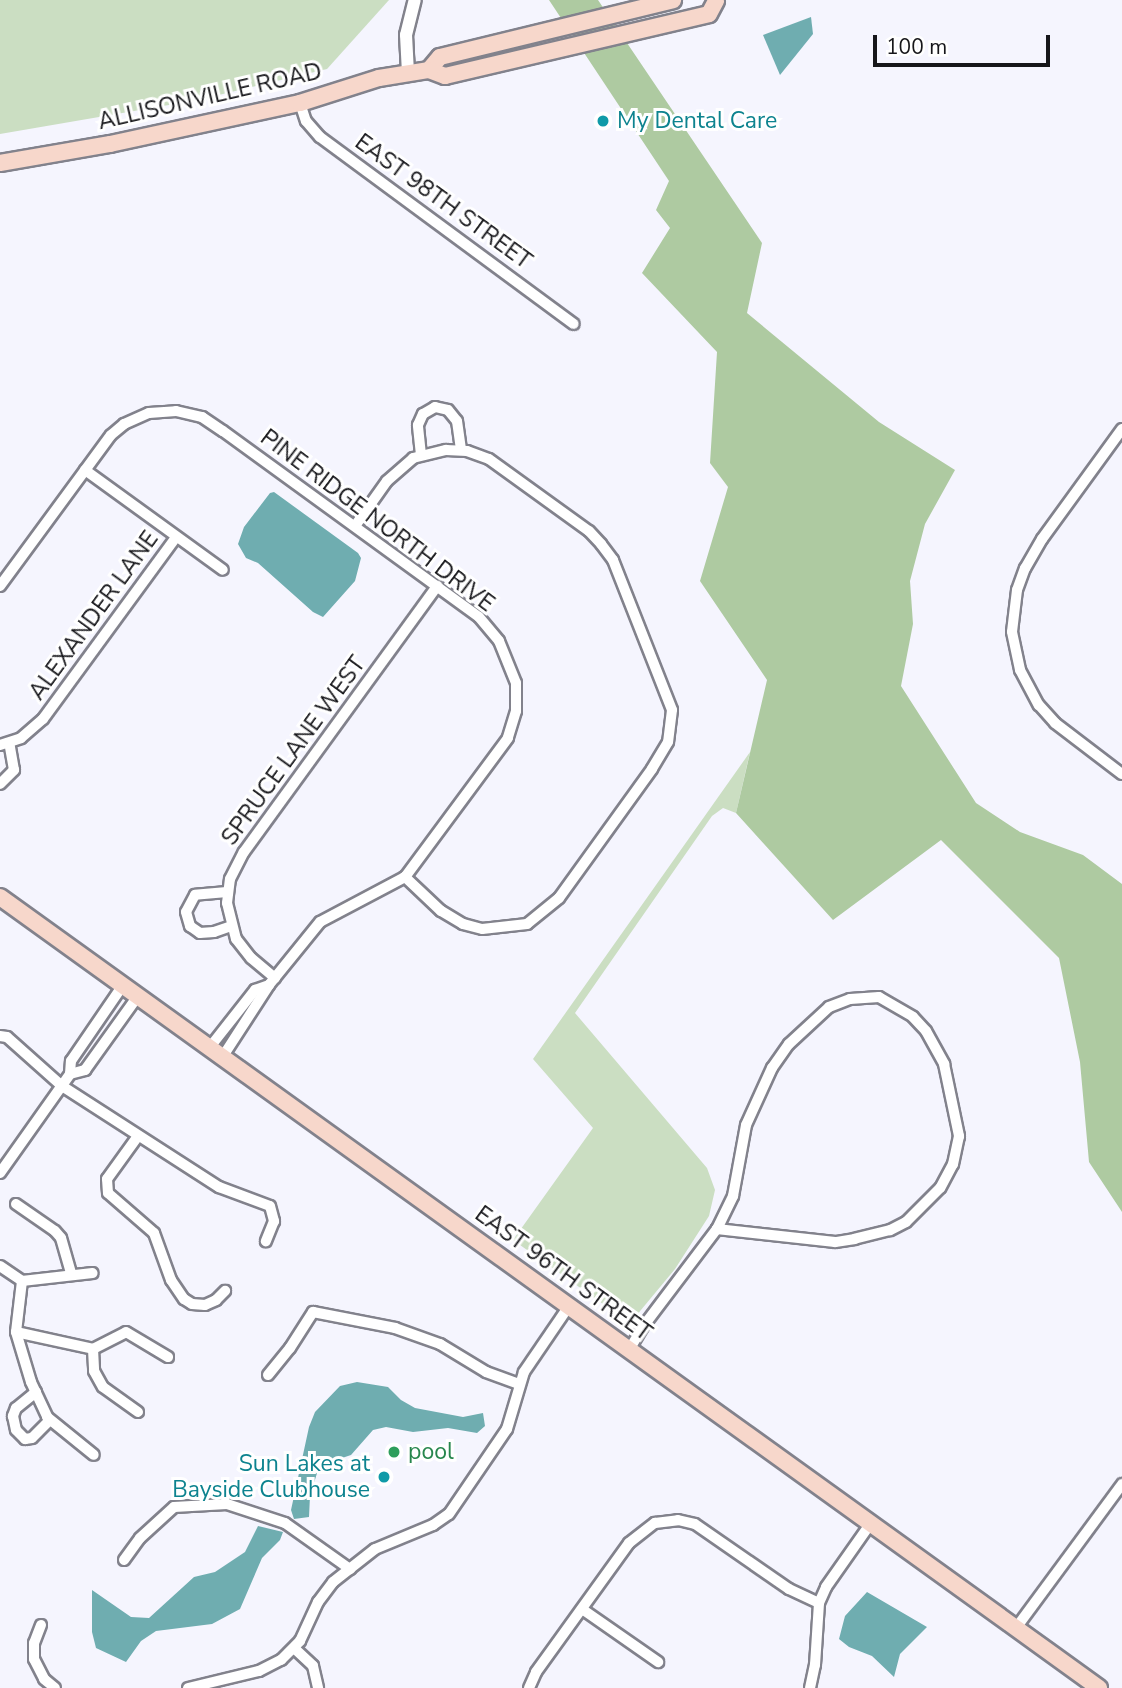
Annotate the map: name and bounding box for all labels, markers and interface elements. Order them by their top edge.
scale bar [877,21,1054,65]
text: 100 m [886,33,947,61]
street label: ALLISONVILLE ROAD [95,58,325,136]
place label: My Dental Care [617,107,777,135]
marker: My Dental Care [595,113,611,129]
street label: EAST 98TH STREET [349,129,537,275]
street label: PINE RIDGE NORTH DRIVE [255,424,499,618]
street label: ALEXANDER LANE [24,526,164,706]
street label: SPRUCE LANE WEST [216,651,372,851]
street label: EAST 96TH STREET [469,1201,657,1347]
place label: pool [408,1438,454,1466]
marker: pool [386,1444,402,1460]
place label: Sun Lakes at Bayside Clubhouse [172,1450,370,1504]
marker: Sun Lakes at Bayside Clubhouse [376,1469,392,1485]

